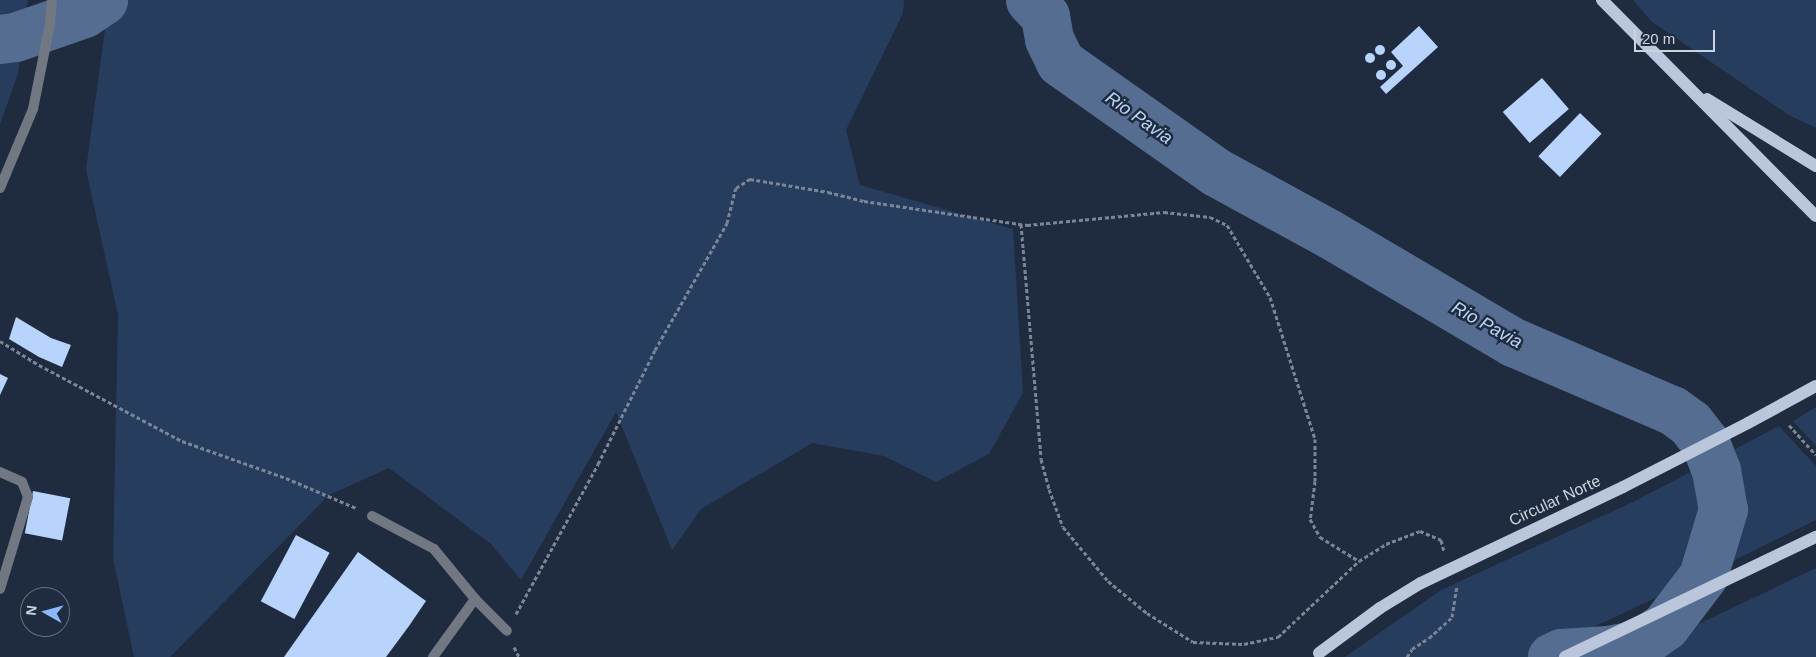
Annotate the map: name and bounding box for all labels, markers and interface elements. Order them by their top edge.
scale bar [1636,20,1717,52]
text: 20 m [1642,30,1675,47]
water label: Rio Pavia [1101,87,1177,149]
water label: Rio Pavia [1448,297,1526,353]
street label: Circular Norte [1506,471,1604,531]
north arrow [20,587,70,637]
text: N [23,604,40,616]

